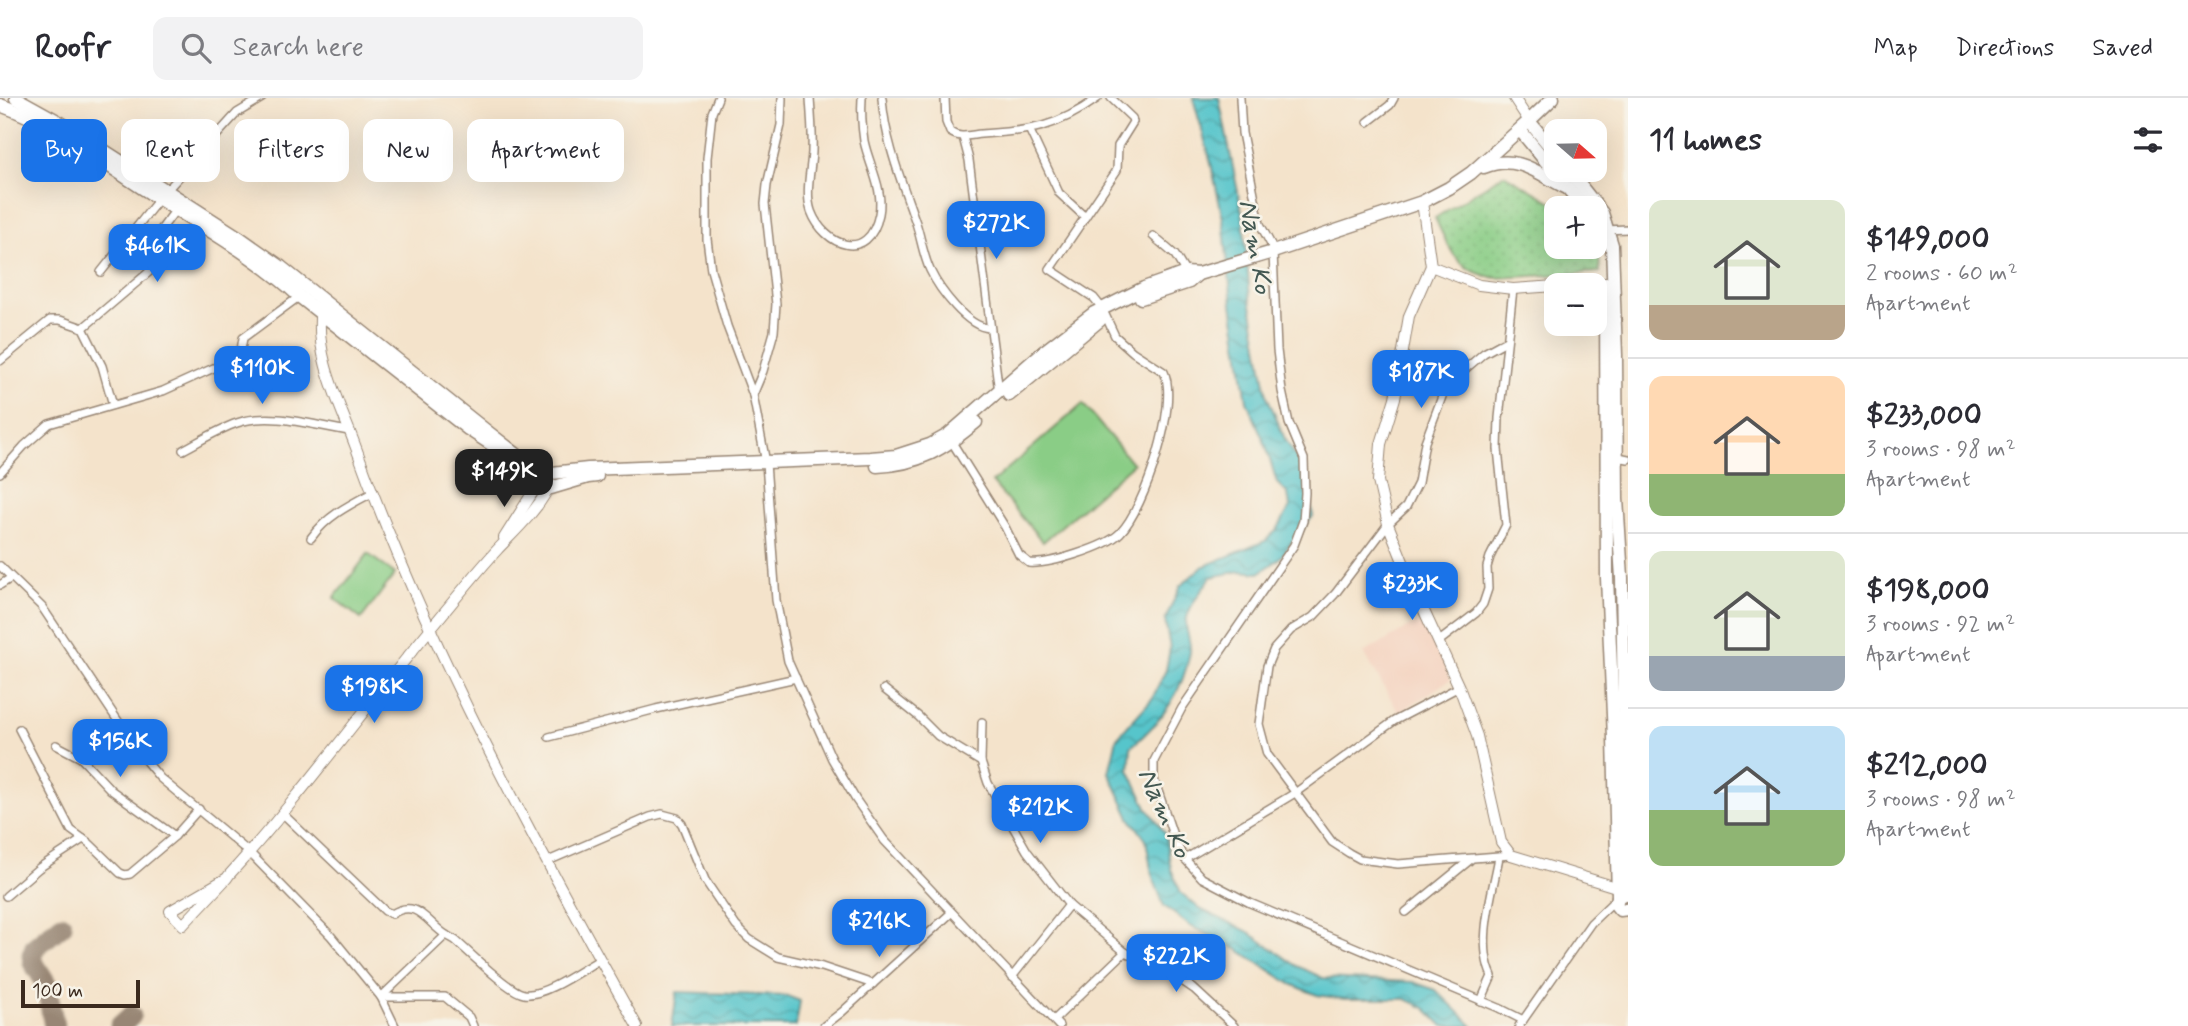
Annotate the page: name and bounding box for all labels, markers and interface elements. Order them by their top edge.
search box [153,17,643,80]
text: Roofr [35,26,111,70]
icon: search [177,29,215,67]
text: Search here [233,31,364,65]
text: Map [1874,33,1918,64]
text: Directions [1956,33,2054,64]
text: Saved [2092,33,2153,64]
chip: Buy [21,119,107,182]
chip: Rent [121,119,220,182]
chip: Filters [234,119,349,182]
chip: New [363,119,453,182]
chip: Apartment [467,119,624,182]
north arrow [1544,119,1606,182]
map controls [1544,119,1607,336]
text: 11 homes [1649,121,1762,160]
icon: filters [2129,121,2167,159]
water label: Nam Ko [1228,196,1281,298]
button: + [1544,196,1607,259]
pin: $272K [947,202,1045,261]
text: $272K [963,209,1029,239]
text: $149,000 [1866,220,1990,259]
pin: $461K [108,225,206,284]
icon: home [1705,228,1789,312]
text: $461K [125,232,189,262]
text: 2 rooms · 60 m² [1866,259,2018,289]
button: − [1544,273,1607,336]
text: Apartment [1866,289,1971,319]
pin: $110K [213,346,311,406]
pin: $187K [1372,350,1470,410]
text: $110K [230,354,294,384]
text: $187K [1388,358,1454,388]
text: $233,000 [1866,396,1982,435]
icon: home [1705,404,1789,488]
text: 3 rooms · 98 m² [1866,435,2016,465]
pin: $149K [455,450,553,509]
text: $149K [471,457,537,487]
text: Apartment [1866,465,1971,495]
pin: $233K [1363,562,1461,622]
text: $233K [1382,570,1442,600]
text: $198,000 [1866,571,1990,610]
icon: home [1705,579,1789,663]
text: 3 rooms · 92 m² [1866,610,2015,640]
text: Apartment [1866,640,1971,670]
pin: $198K [325,666,423,725]
text: $198K [341,673,407,703]
pin: $156K [71,720,169,779]
text: $156K [88,727,152,757]
text: $212,000 [1866,746,1988,785]
icon: home [1705,754,1789,838]
water label: Nam Ko [1127,762,1201,865]
text: 3 rooms · 98 m² [1866,785,2016,815]
pin: $212K [991,786,1089,845]
text: $212K [1008,793,1072,823]
text: Apartment [1866,815,1971,845]
pin: $216K [830,900,928,959]
text: $216K [848,907,910,937]
pin: $222K [1127,934,1225,994]
text: $222K [1143,942,1209,972]
scale bar [21,977,140,1009]
text: 100 m [32,979,83,1004]

